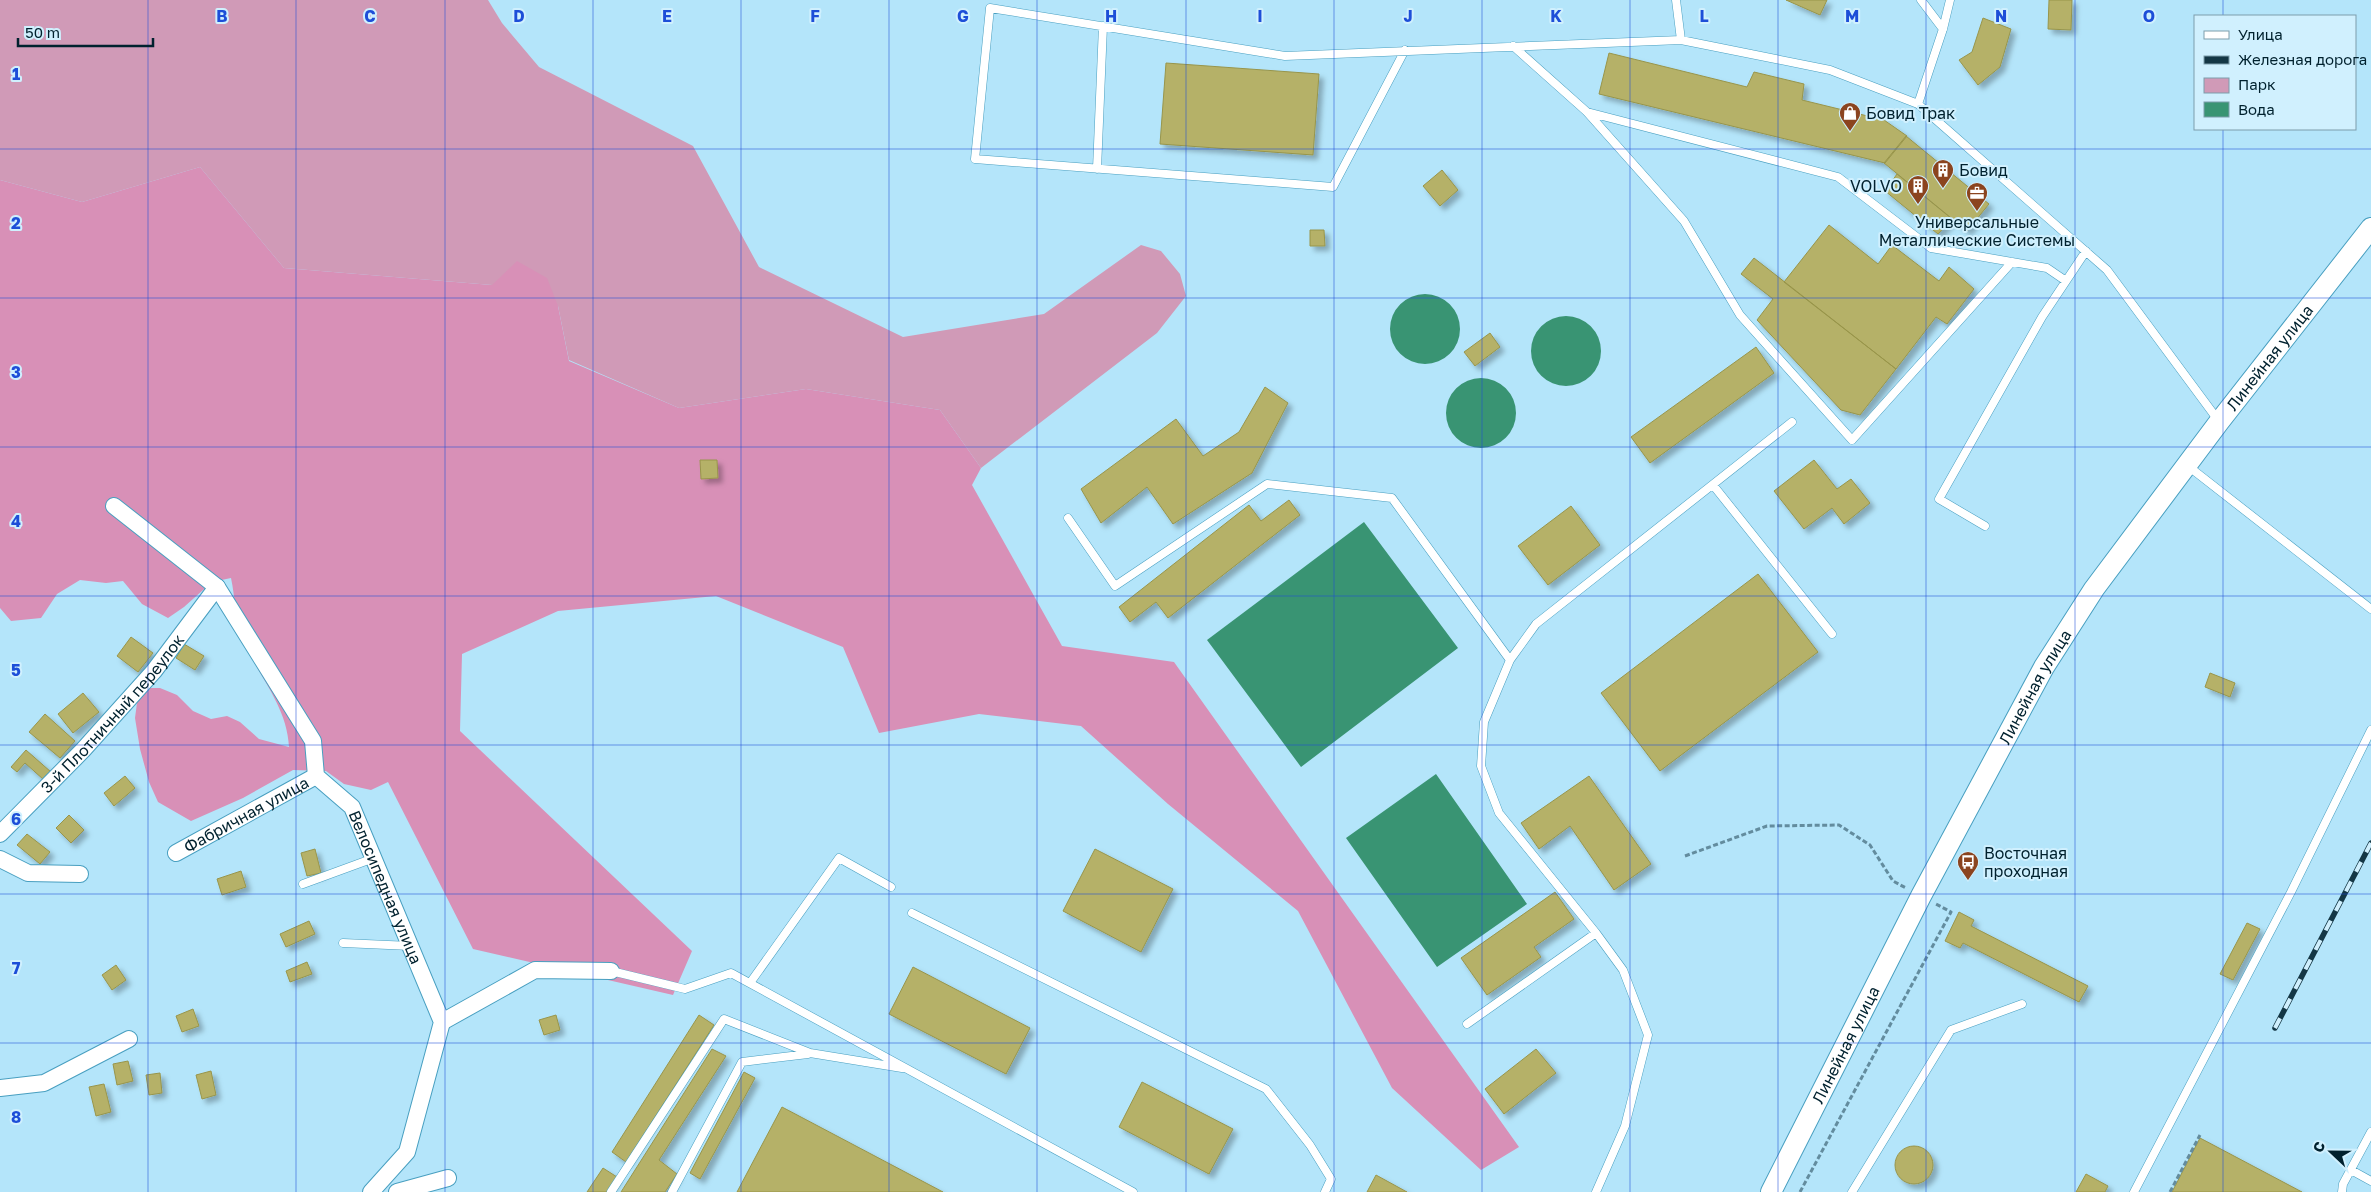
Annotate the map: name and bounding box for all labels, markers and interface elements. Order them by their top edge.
text: B [216,6,228,26]
text: C [364,6,376,26]
text: D [513,6,525,26]
text: E [662,6,672,26]
text: F [810,6,820,26]
text: G [957,6,969,26]
text: H [1105,6,1117,26]
text: I [1257,6,1263,26]
text: J [1403,6,1413,26]
text: K [1550,6,1562,26]
text: L [1699,6,1709,26]
text: M [1845,6,1859,26]
text: N [1995,6,2007,26]
text: O [2143,6,2155,26]
scale bar [18,15,152,47]
legend [2194,15,2356,130]
text: 50 m [25,23,60,41]
text: Улица [2238,25,2283,43]
text: Железная дорога [2238,50,2367,68]
text: 1 [12,64,20,84]
text: Парк [2238,75,2276,93]
text: Вода [2238,100,2275,118]
shop icon: Бовид Трак [1838,101,1862,132]
place label: Бовид Трак [1866,103,1955,123]
building icon: Бовид [1931,158,1955,189]
place label: Бовид [1959,160,2008,180]
building icon: VOLVO [1906,174,1930,205]
place label: VOLVO [1850,176,1902,196]
office icon: Универсальные Металлические Системы [1965,181,1989,212]
place label: Универсальные Металлические Системы [1879,212,2075,250]
text: 2 [11,213,21,233]
street label: Линейная улица [2222,301,2317,414]
text: 3 [11,362,21,382]
text: 4 [11,511,21,531]
street label: Линейная улица [1994,626,2075,748]
street label: 3-й Плотничный переулок [36,630,188,797]
text: 5 [11,660,21,680]
street label: Фабричная улица [180,772,312,857]
street label: Велосипедная улица [345,807,427,967]
text: 6 [11,809,21,829]
place label: Восточная проходная [1984,843,2068,881]
bus stop icon: Восточная проходная [1956,850,1980,881]
text: 7 [12,958,21,978]
street label: Линейная улица [1808,983,1884,1107]
text: 8 [11,1107,21,1127]
north arrow [2306,1127,2356,1177]
text: С [2309,1139,2328,1155]

